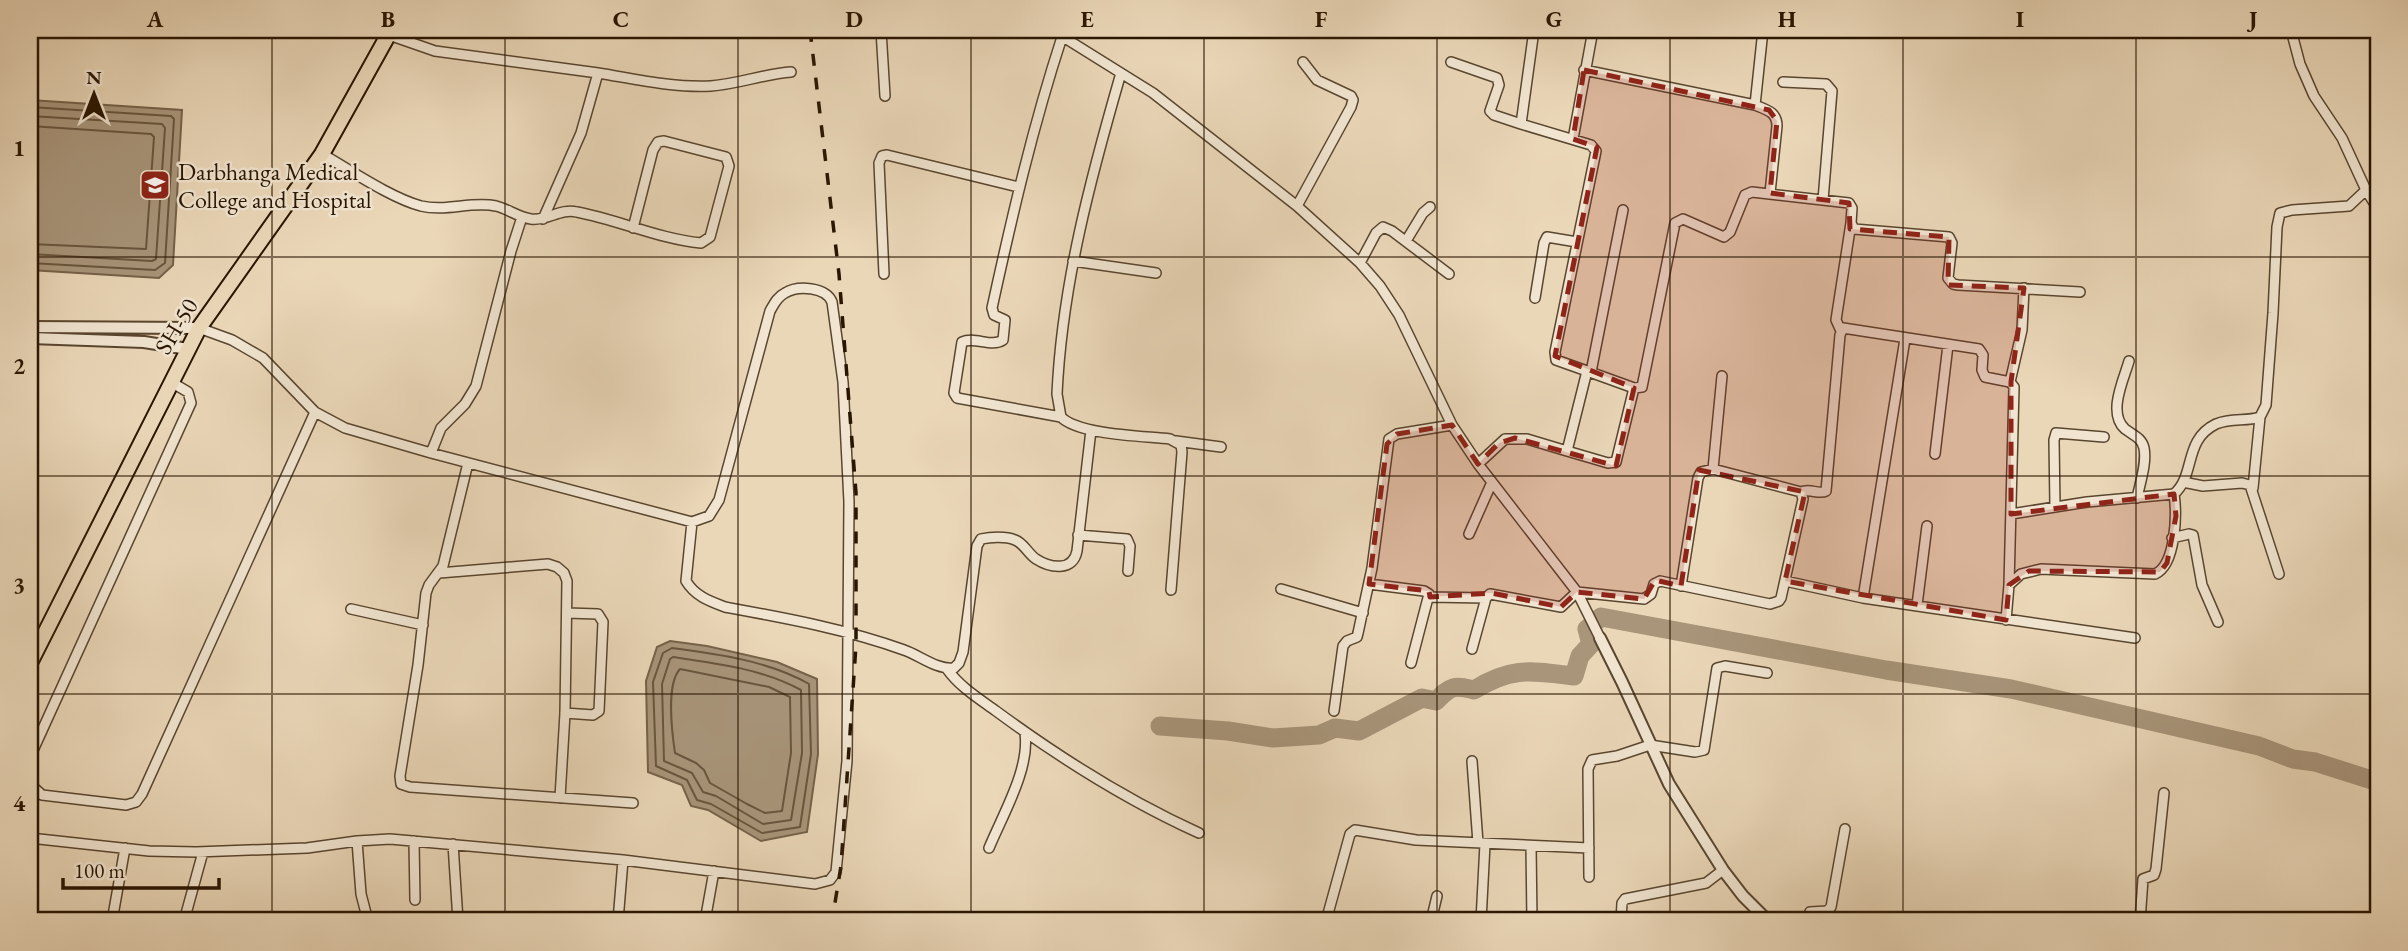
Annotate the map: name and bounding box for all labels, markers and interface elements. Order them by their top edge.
text: A [146,4,164,34]
text: B [381,4,395,34]
text: C [613,4,629,34]
text: D [845,4,863,34]
text: E [1080,4,1094,34]
text: F [1315,4,1328,34]
text: G [1546,4,1562,34]
text: H [1778,4,1796,34]
text: I [2016,4,2024,34]
text: J [2247,4,2258,34]
north arrow [60,60,130,130]
text: N [86,65,102,90]
text: 1 [13,133,25,163]
place label: Darbhanga Medical College and Hospital [178,156,372,215]
school or university icon: Darbhanga Medical College and Hospital [138,168,172,202]
street label: SH-50 [147,292,205,360]
text: 2 [13,351,25,381]
text: 3 [13,570,25,600]
text: 4 [13,788,26,818]
scale bar [63,846,219,890]
text: 100 m [74,857,125,884]

